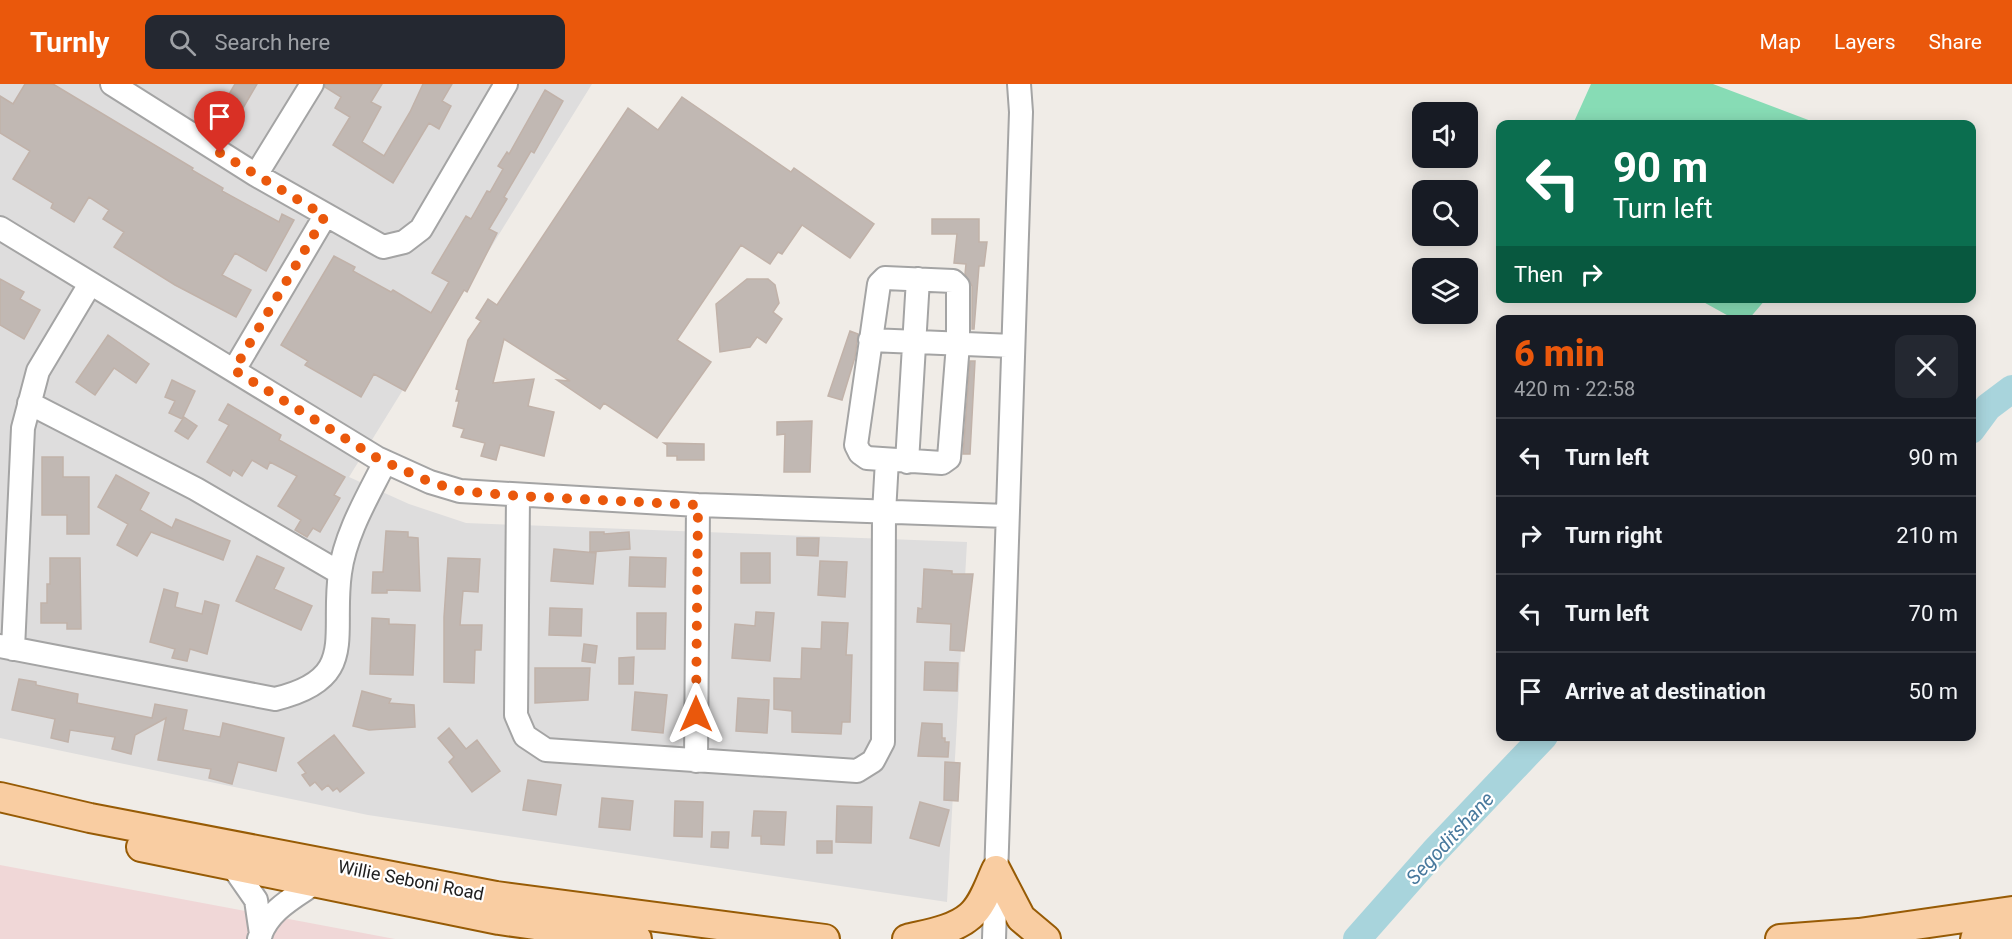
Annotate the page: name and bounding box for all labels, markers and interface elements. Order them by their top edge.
search box [145,15,565,69]
text: Turnly [30,26,109,59]
icon: search [166,26,199,59]
text: Search here [214,30,330,55]
text: Map [1759,30,1801,54]
text: Layers [1834,30,1895,54]
text: Share [1928,30,1982,54]
pin [194,91,245,153]
icon: arrive [203,100,236,133]
map controls [1412,102,1478,324]
button: sound [1412,102,1478,168]
text: 90 m [1613,143,1708,192]
icon: left [1514,144,1592,222]
button: search [1412,180,1478,246]
text: Turn left [1613,193,1713,225]
button: layers [1412,258,1478,324]
icon: right [1575,258,1608,291]
text: Then [1514,262,1563,287]
text: 6 min [1514,333,1605,375]
button: close [1895,335,1958,398]
text: 420 m · 22:58 [1514,377,1635,401]
icon: left [1514,441,1547,474]
text: Turn left [1565,445,1649,470]
text: 90 m [1909,445,1958,470]
icon: right [1514,519,1547,552]
text: Turn right [1565,523,1662,548]
text: 210 m [1896,523,1958,548]
icon: left [1514,597,1547,630]
text: Turn left [1565,601,1649,626]
text: 70 m [1909,601,1958,626]
icon: arrive [1514,675,1547,708]
text: Arrive at destination [1565,679,1766,704]
text: 50 m [1909,679,1958,704]
position arrow [664,682,728,746]
water label: Segoditshane [1401,787,1499,889]
street label: Willie Seboni Road [336,856,486,904]

